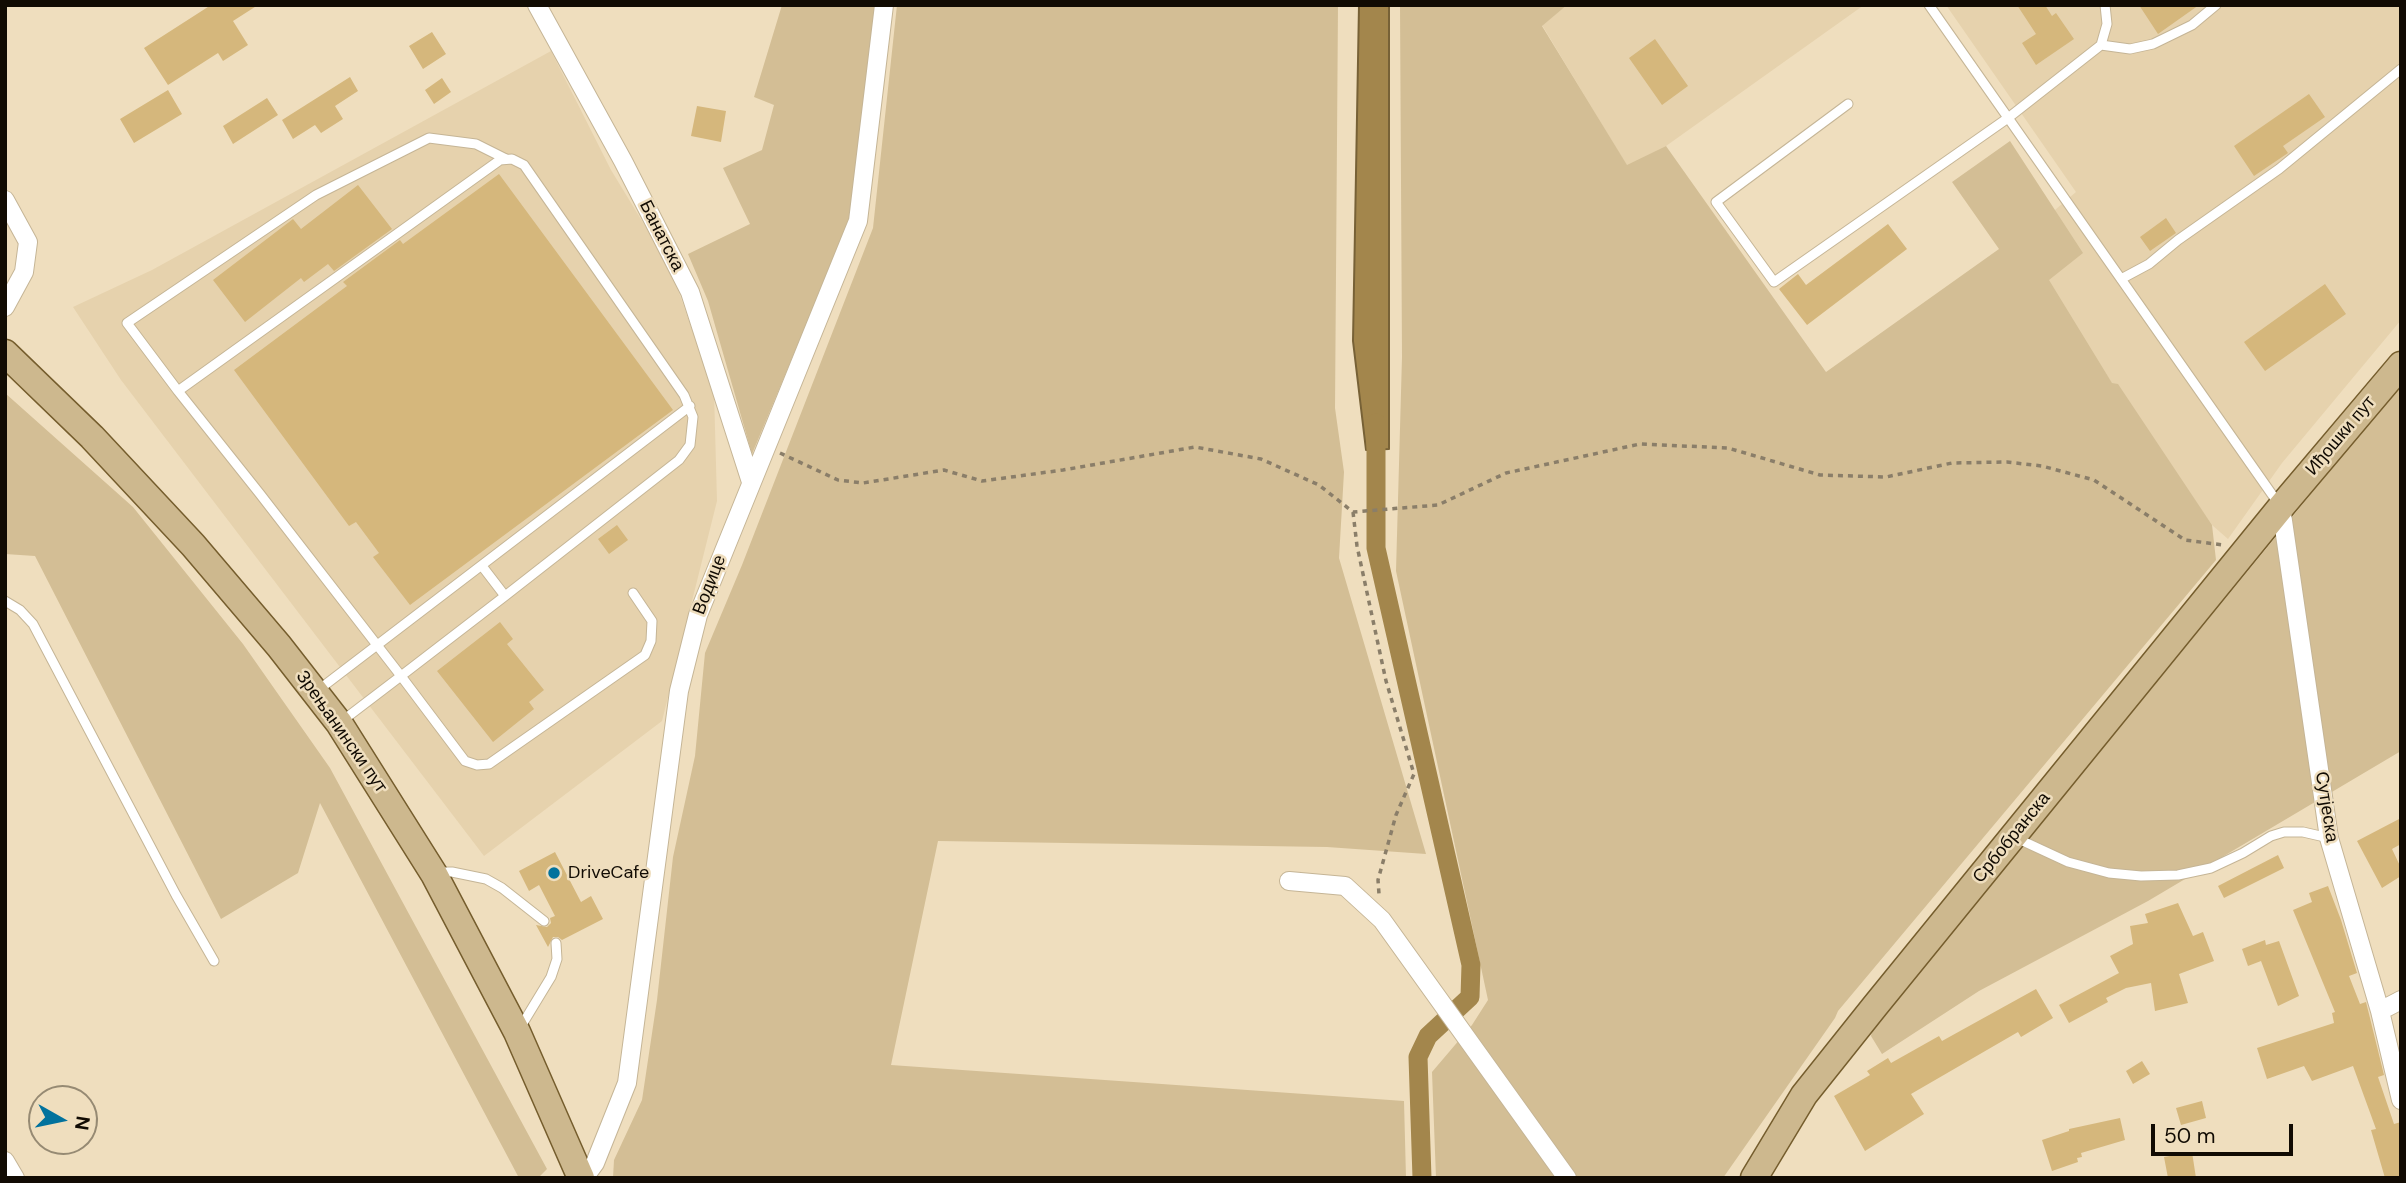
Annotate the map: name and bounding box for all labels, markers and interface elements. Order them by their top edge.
street label: Банатска [634,197,688,275]
street label: Иђошки пут [2302,392,2380,480]
street label: Водице [689,552,731,618]
street label: Зрењанински пут [291,667,391,797]
street label: Сутјеска [2310,770,2342,844]
street label: Србобранска [1969,788,2055,888]
place label: DriveCafe [568,862,649,884]
marker: DriveCafe [546,865,562,881]
north arrow [28,1085,98,1155]
scale bar [2154,1110,2296,1154]
text: N [69,1114,96,1132]
text: 50 m [2164,1122,2215,1150]

